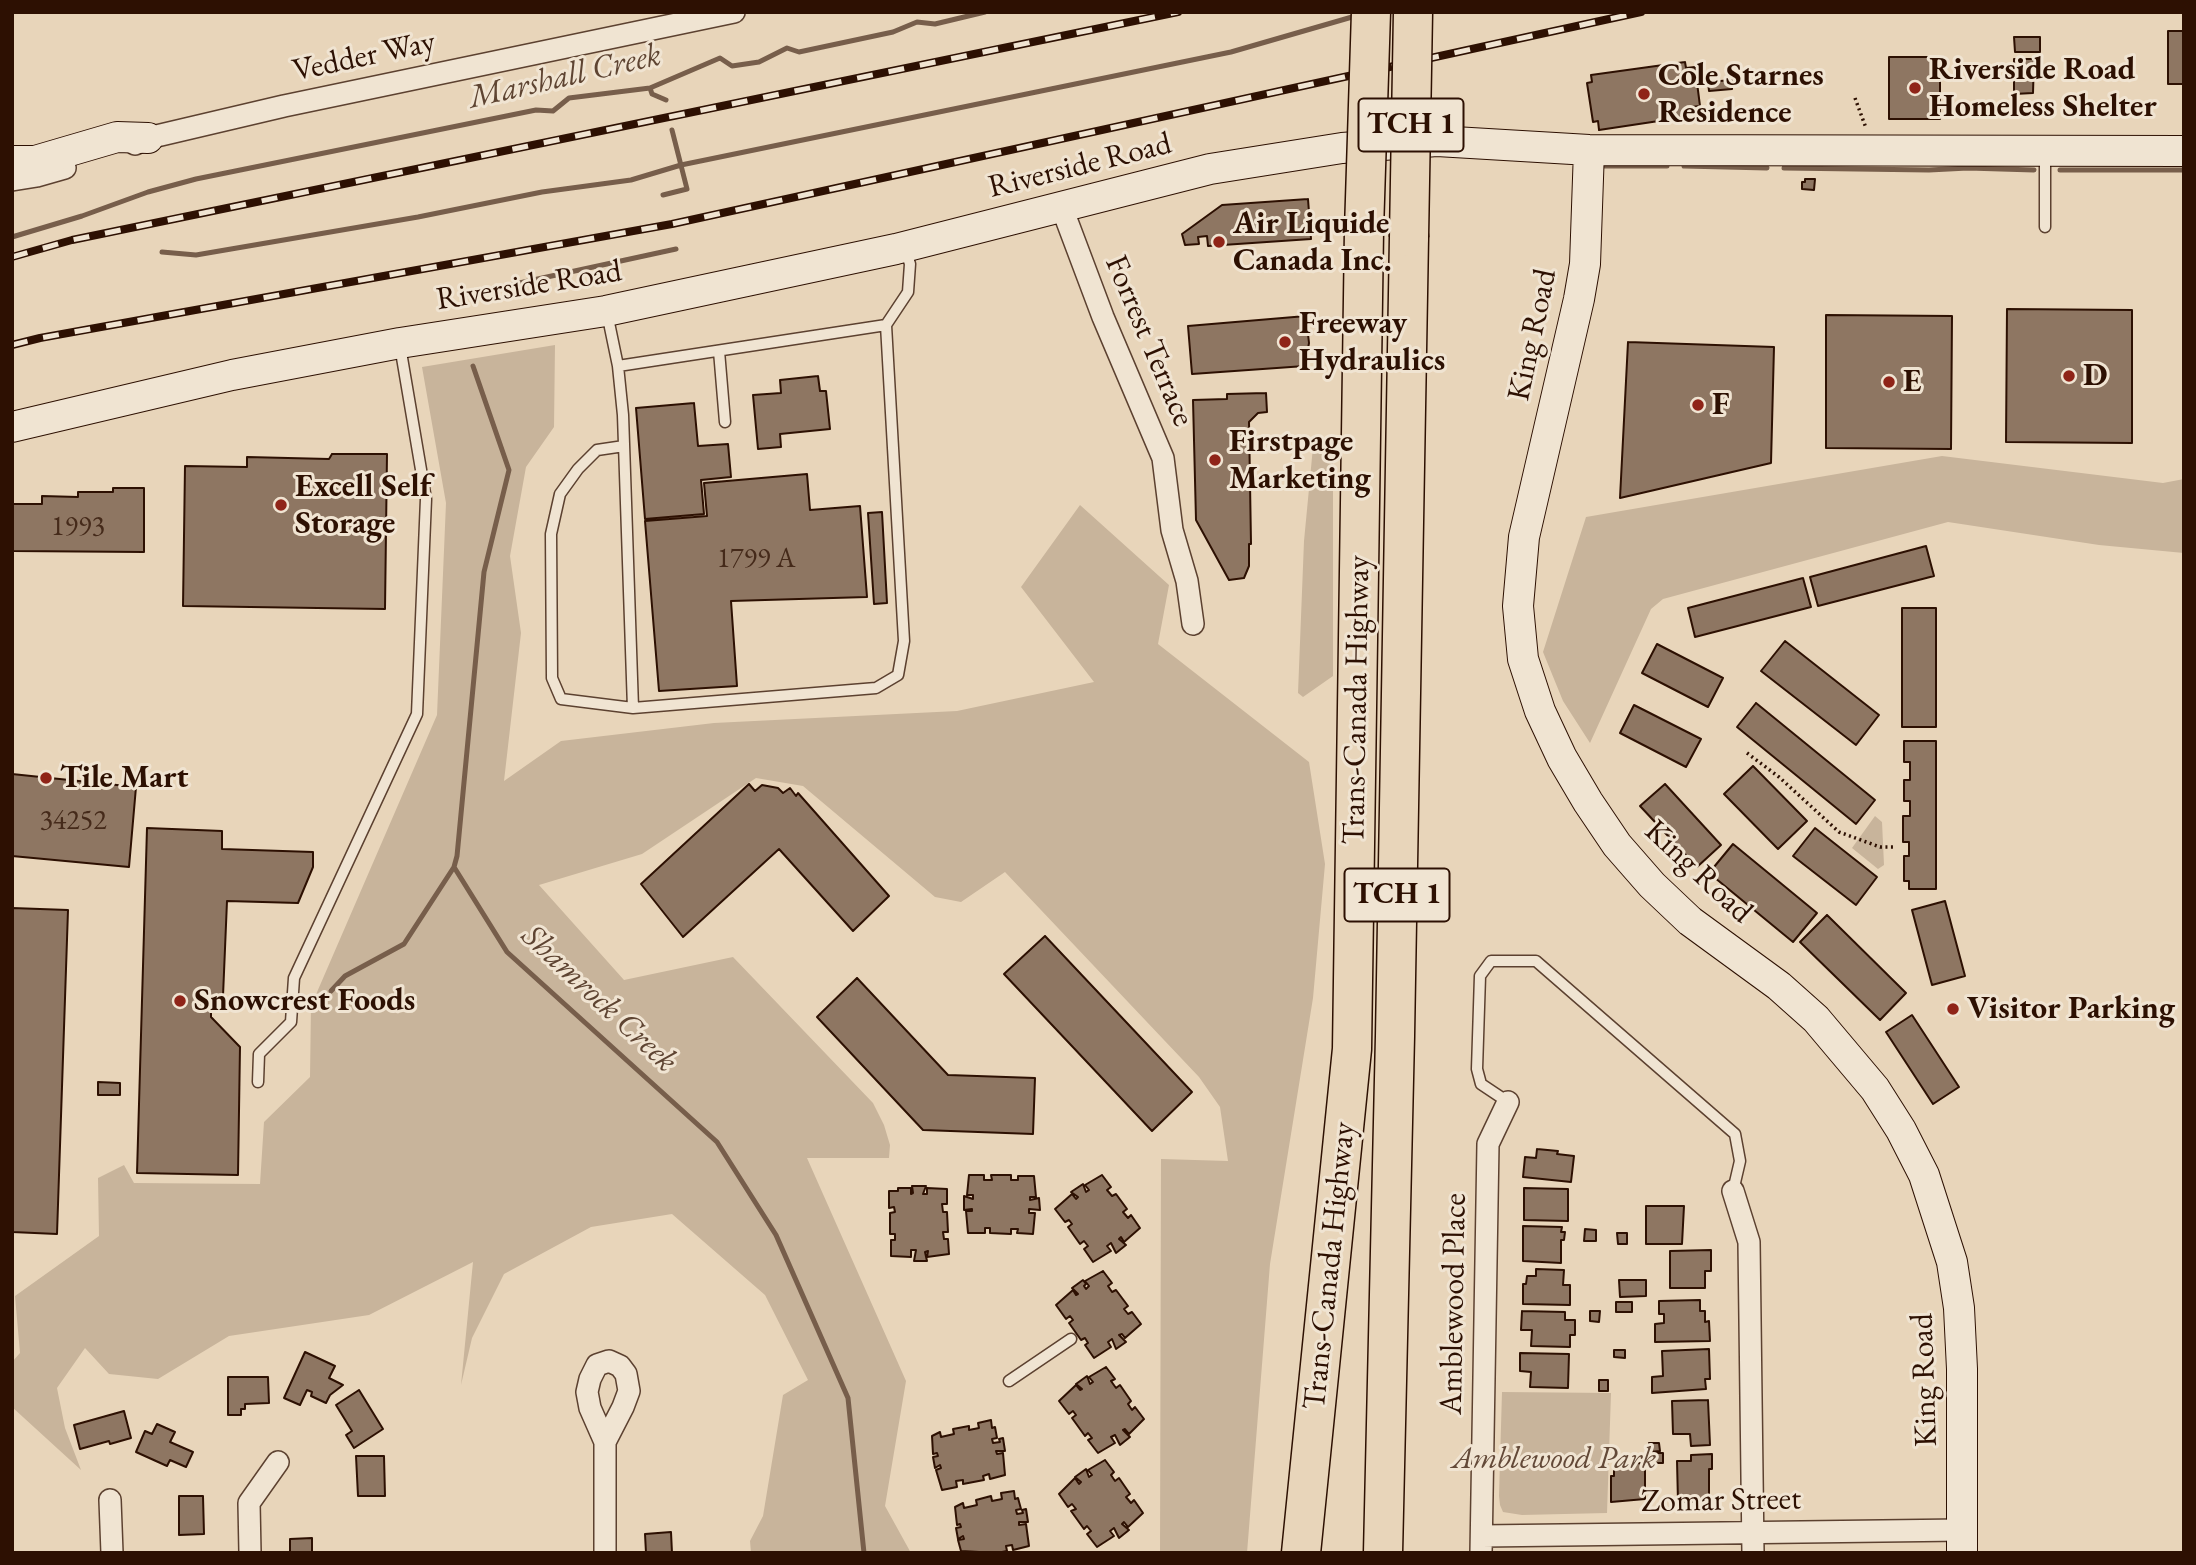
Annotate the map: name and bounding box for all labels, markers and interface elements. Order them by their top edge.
street label: Vedder Way [289,23,439,91]
water label: Marshall Creek [465,36,665,118]
place label: Riverside Road Homeless Shelter [1929,51,2157,126]
place label: Cole Starnes Residence [1658,57,1824,132]
marker: Riverside Road Homeless Shelter [1907,80,1923,96]
marker: Cole Starnes Residence [1636,86,1652,102]
road number: TCH 1 [1358,99,1464,152]
street label: Riverside Road [985,125,1175,207]
place label: Air Liquide Canada Inc. [1233,205,1392,280]
marker: Air Liquide Canada Inc. [1211,234,1227,250]
street label: Forrest Terrace [1096,250,1202,432]
street label: Riverside Road [434,252,624,320]
street label: King Road [1500,266,1566,404]
place label: Freeway Hydraulics [1299,305,1445,380]
marker: Freeway Hydraulics [1277,334,1293,350]
place label: D [2083,357,2108,395]
place label: E [1903,363,1921,401]
marker: D [2061,368,2077,384]
marker: E [1881,374,1897,390]
place label: F [1712,386,1729,424]
marker: F [1690,397,1706,413]
place label: Firstpage Marketing [1229,423,1371,498]
marker: Firstpage Marketing [1207,452,1223,468]
place label: Excell Self Storage [295,468,431,543]
marker: Excell Self Storage [273,497,289,513]
house number: 1993 [51,510,105,544]
house number: 1799 A [717,542,795,576]
street label: Trans-Canada Highway [1335,555,1379,845]
place label: Tile Mart [60,759,189,797]
marker: Tile Mart [38,770,54,786]
house number: 34252 [39,804,107,838]
street label: King Road [1636,812,1760,932]
road number: TCH 1 [1344,868,1450,922]
water label: Shamrock Creek [513,917,685,1081]
place label: Snowcrest Foods [194,982,415,1020]
place label: Visitor Parking [1967,990,2175,1028]
marker: Snowcrest Foods [172,993,188,1009]
marker: Visitor Parking [1945,1001,1961,1017]
street label: Trans-Canada Highway [1296,1120,1364,1412]
street label: Amblewood Place [1433,1193,1475,1415]
street label: King Road [1903,1312,1947,1448]
park label: Amblewood Park [1452,1440,1656,1478]
street label: Zomar Street [1641,1480,1801,1522]

